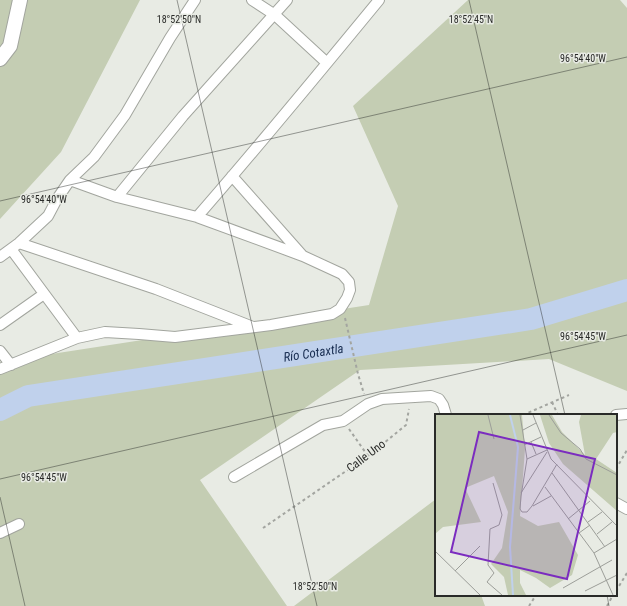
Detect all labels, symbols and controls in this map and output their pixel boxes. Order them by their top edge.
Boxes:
text: 18°52'50"N [157,14,201,25]
text: 18°52'45"N [449,14,493,25]
text: 96°54'40"W [560,53,606,64]
text: 96°54'40"W [21,194,67,205]
text: 96°54'45"W [560,331,606,342]
water label: Río Cotaxtla [282,340,344,364]
inset map [435,414,617,596]
street label: Calle Uno [344,437,388,475]
text: 96°54'45"W [21,472,67,483]
text: 18°52'50"N [293,581,337,592]

